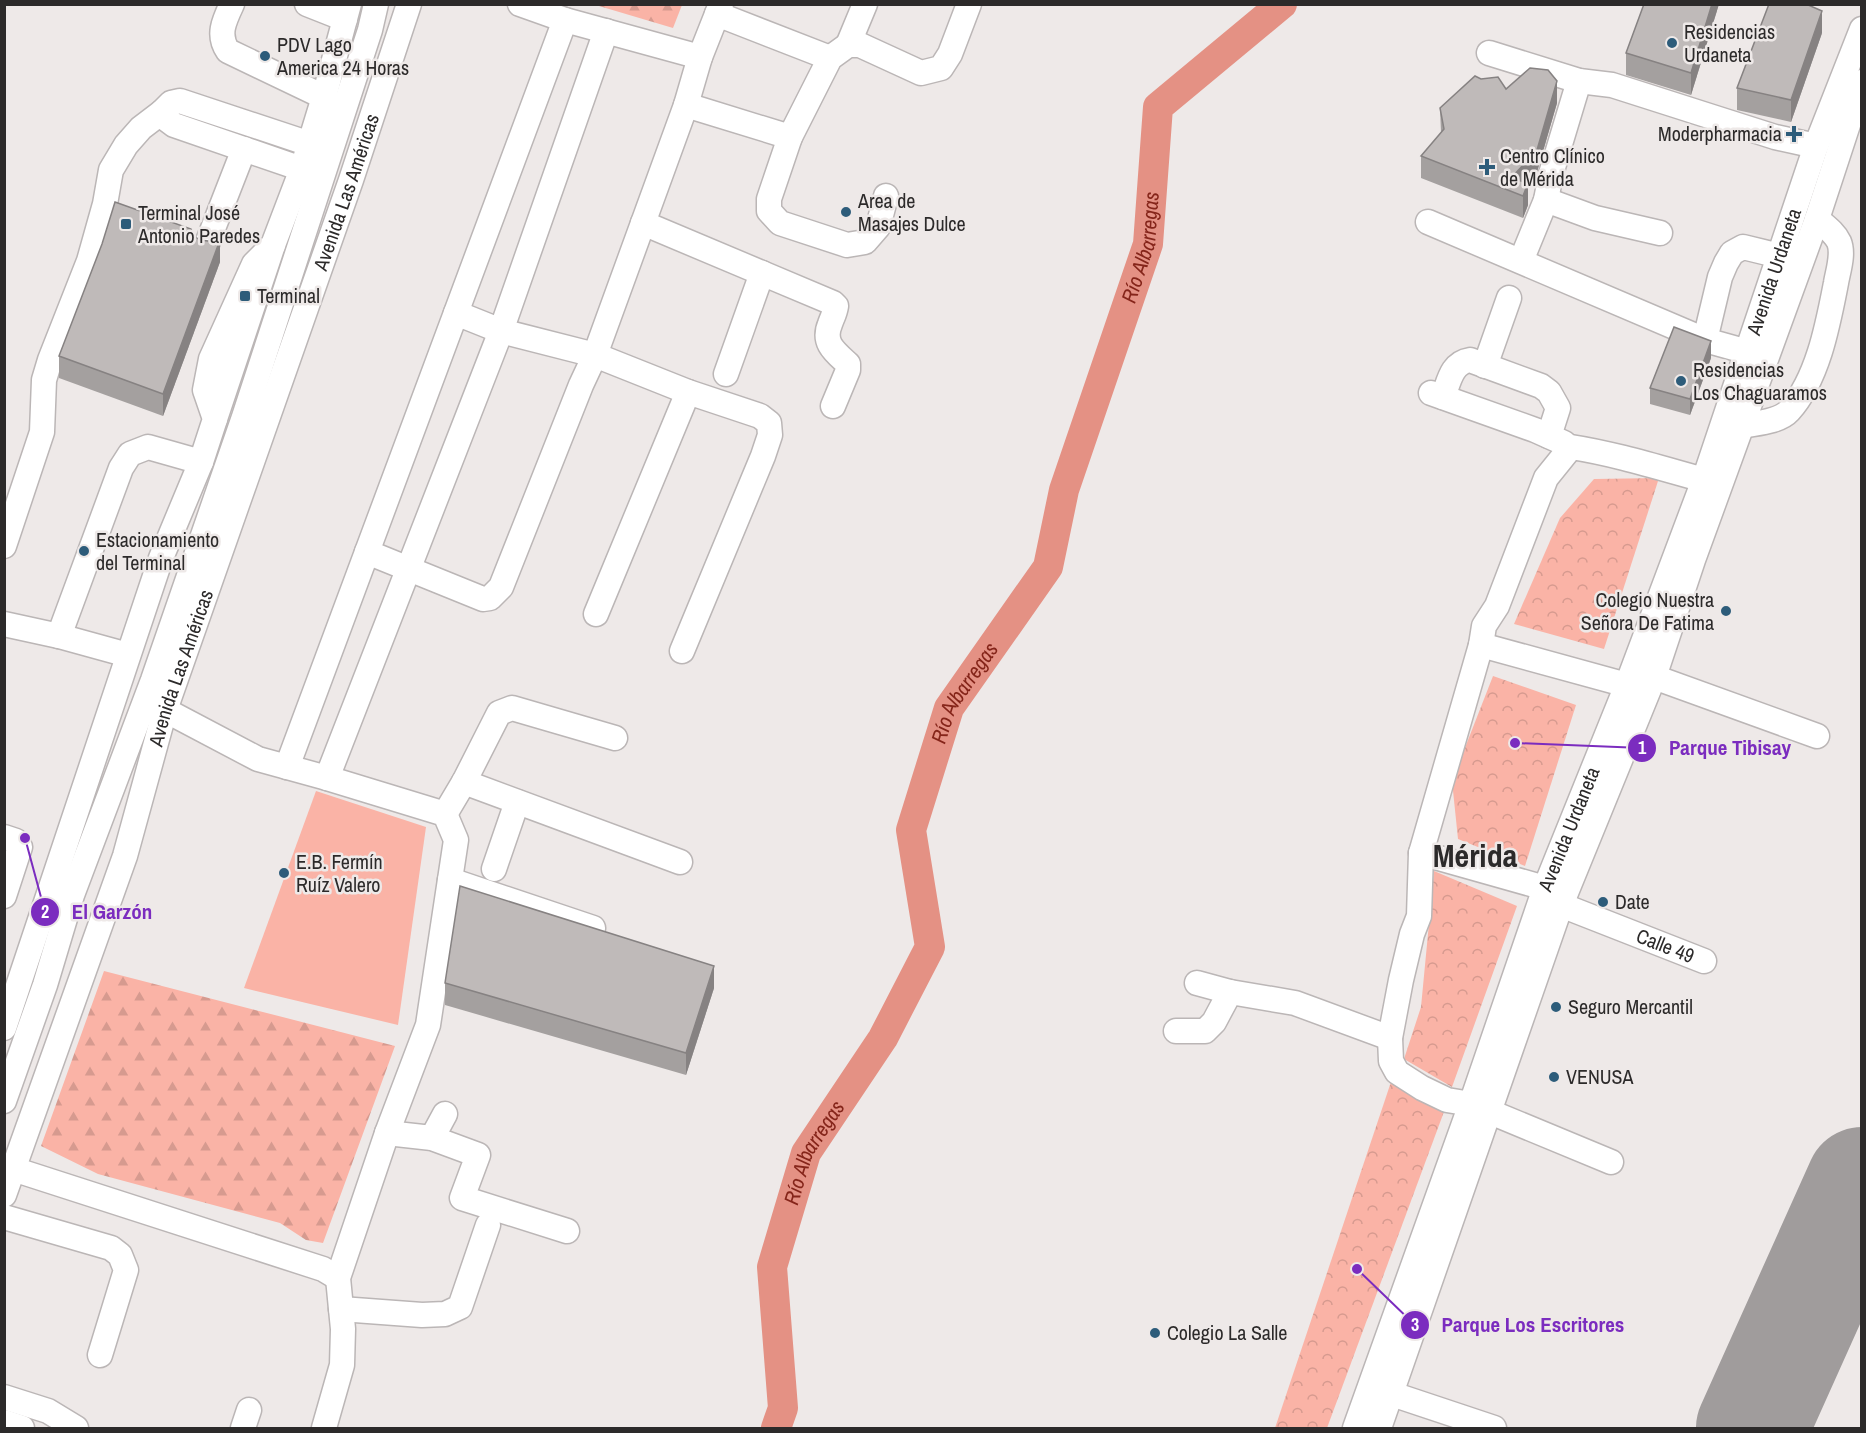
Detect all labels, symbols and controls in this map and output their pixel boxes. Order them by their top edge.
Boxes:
place label: Residencias Urdaneta [1684,18,1775,68]
place label: PDV Lago America 24 Horas [276,31,409,81]
marker: Residencias Urdaneta [1665,36,1679,50]
marker: PDV Lago America 24 Horas [258,49,272,63]
street label: Avenida Las Américas [306,110,385,275]
place label: Moderpharmacia [1658,120,1782,147]
marker: Moderpharmacia [1787,127,1801,141]
place label: Centro Clínico de Mérida [1500,142,1605,192]
marker: Centro Clínico de Mérida [1478,158,1496,176]
place label: Area de Masajes Dulce [857,187,966,237]
water label: Río Albarregas [1114,190,1166,307]
place label: Terminal José Antonio Paredes [137,199,260,249]
marker: Area de Masajes Dulce [839,205,853,219]
street label: Avenida Urdaneta [1739,205,1807,339]
marker: Terminal José Antonio Paredes [119,217,133,231]
place label: Terminal [257,282,320,309]
marker: Terminal [238,289,252,303]
place label: Residencias Los Chaguaramos [1693,356,1827,406]
marker: Residencias Los Chaguaramos [1674,374,1688,388]
place label: Estacionamiento del Terminal [96,526,219,576]
marker: Estacionamiento del Terminal [77,544,91,558]
street label: Avenida Las Américas [141,586,219,750]
place label: Colegio Nuestra Señora De Fatima [1581,586,1714,636]
marker: Colegio Nuestra Señora De Fatima [1719,604,1733,618]
water label: Río Albarregas [924,636,1005,747]
callout: Parque Tibisay [1627,729,1803,768]
text: Parque Tibisay [1669,733,1792,762]
text: 1 [1638,735,1647,760]
street label: Avenida Urdaneta [1531,763,1606,896]
district label: Mérida [1433,834,1518,877]
place label: E.B. Fermín Ruíz Valero [296,848,383,898]
marker: E.B. Fermín Ruíz Valero [277,866,291,880]
place label: Date [1615,888,1650,915]
callout: El Garzón [30,892,164,931]
marker: Date [1596,895,1610,909]
text: El Garzón [72,897,152,926]
text: 2 [41,899,49,924]
street label: Calle 49 [1633,922,1698,969]
place label: Seguro Mercantil [1568,993,1693,1020]
marker: Seguro Mercantil [1549,1000,1563,1014]
place label: VENUSA [1566,1063,1634,1090]
marker: VENUSA [1547,1070,1561,1084]
water label: Río Albarregas [776,1094,851,1208]
callout: Parque Los Escritores [1400,1305,1637,1344]
text: Parque Los Escritores [1442,1310,1624,1339]
text: 3 [1411,1312,1419,1337]
place label: Colegio La Salle [1167,1319,1287,1346]
marker: Colegio La Salle [1148,1326,1162,1340]

